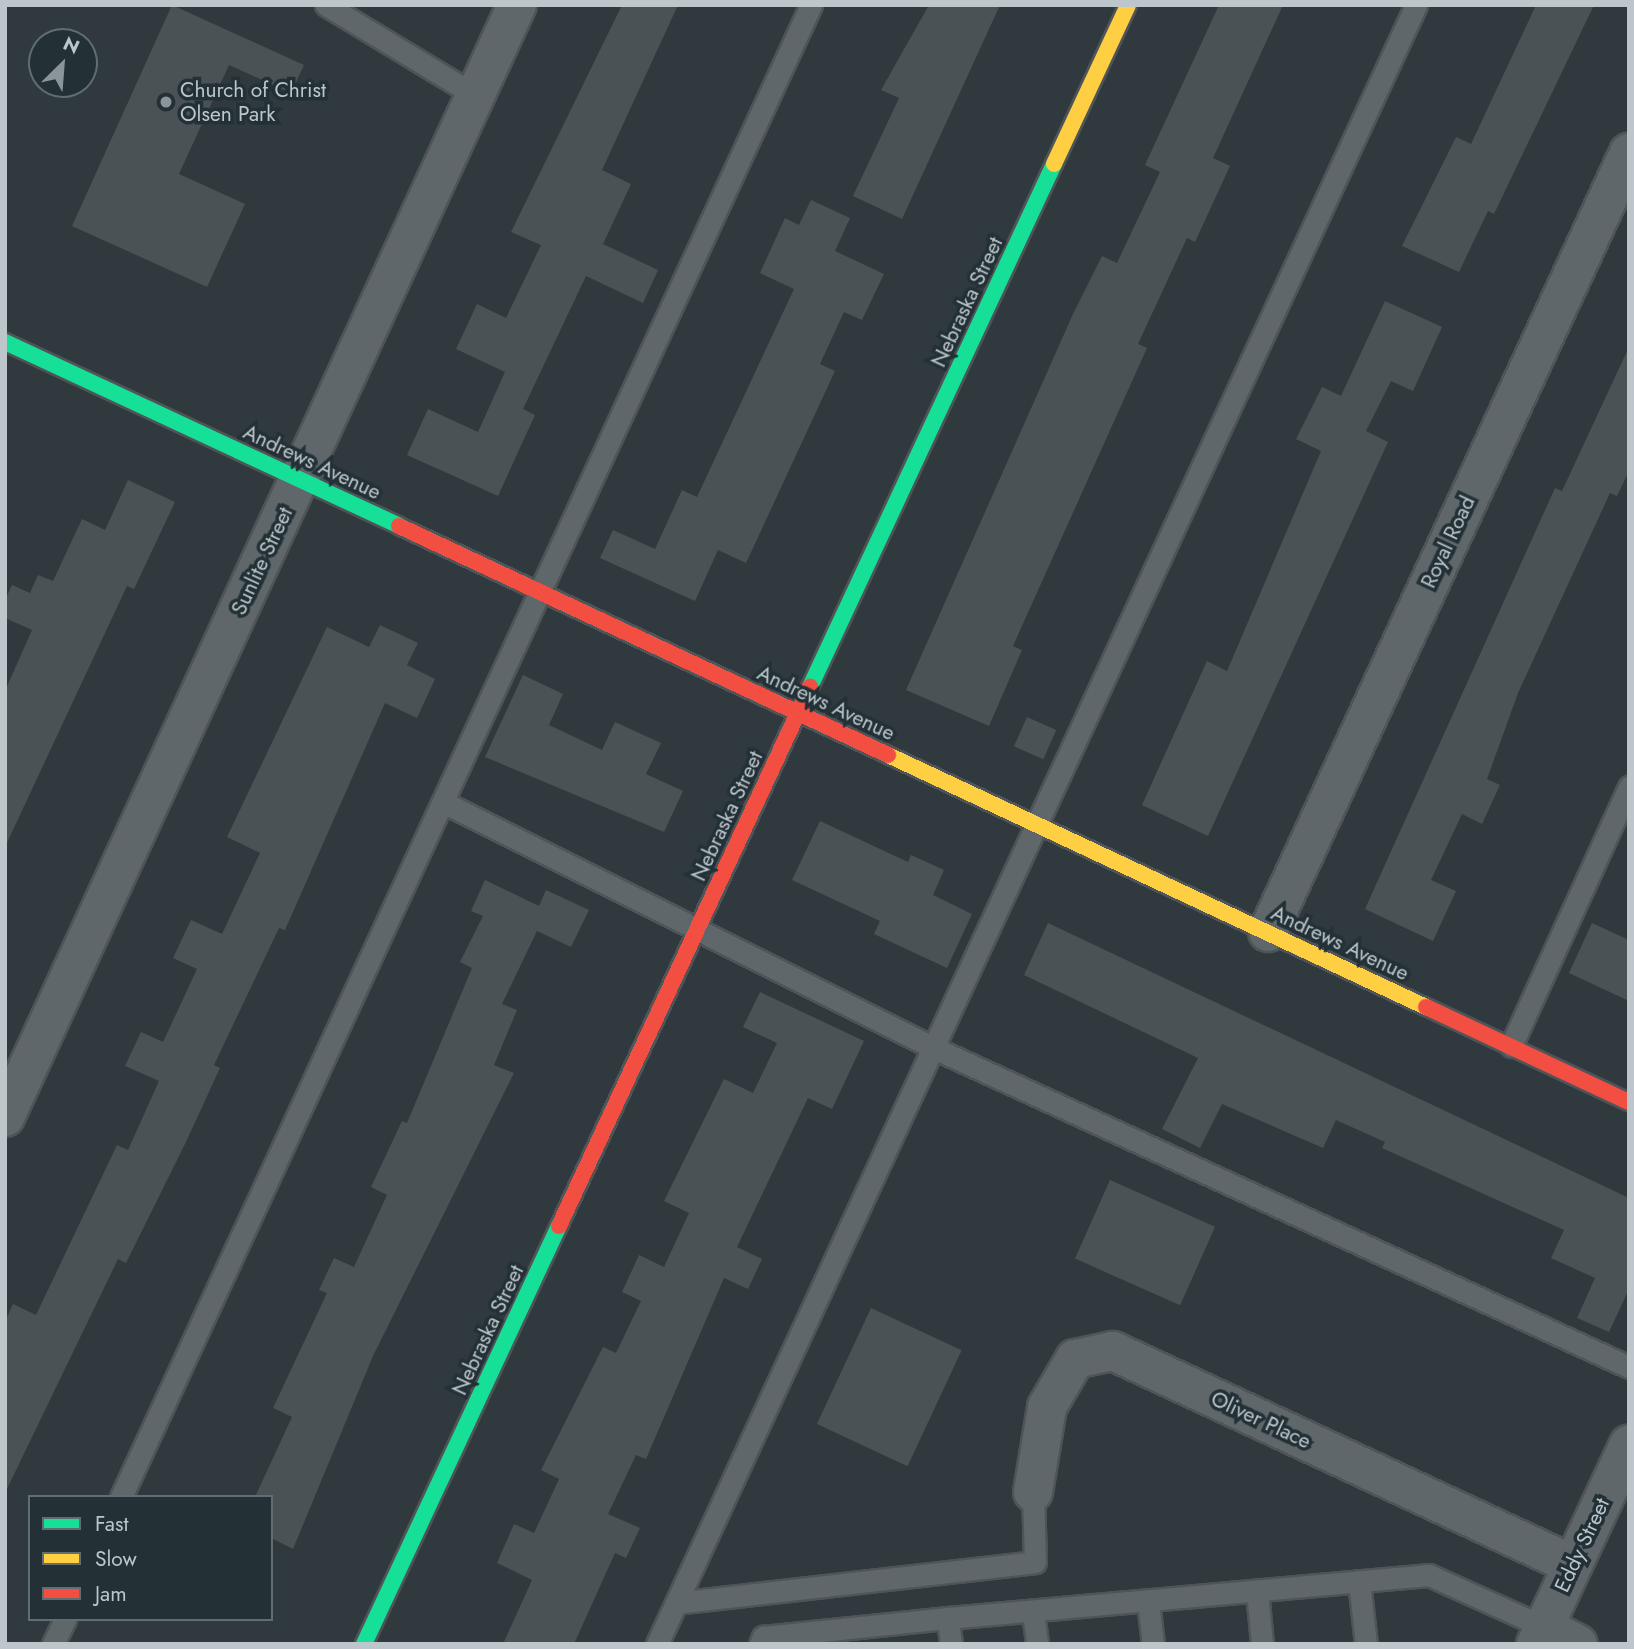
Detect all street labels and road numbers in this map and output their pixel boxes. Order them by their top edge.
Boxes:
street label: Nebraska Street [926,233,1008,371]
street label: Andrews Avenue [239,419,385,505]
street label: Royal Road [1416,492,1480,592]
street label: Sunlite Street [226,503,298,619]
street label: Andrews Avenue [753,660,899,746]
street label: Nebraska Street [686,747,768,885]
street label: Andrews Avenue [1267,900,1413,986]
street label: Nebraska Street [447,1261,529,1399]
street label: Oliver Place [1207,1386,1315,1454]
street label: Eddy Street [1549,1494,1615,1596]

